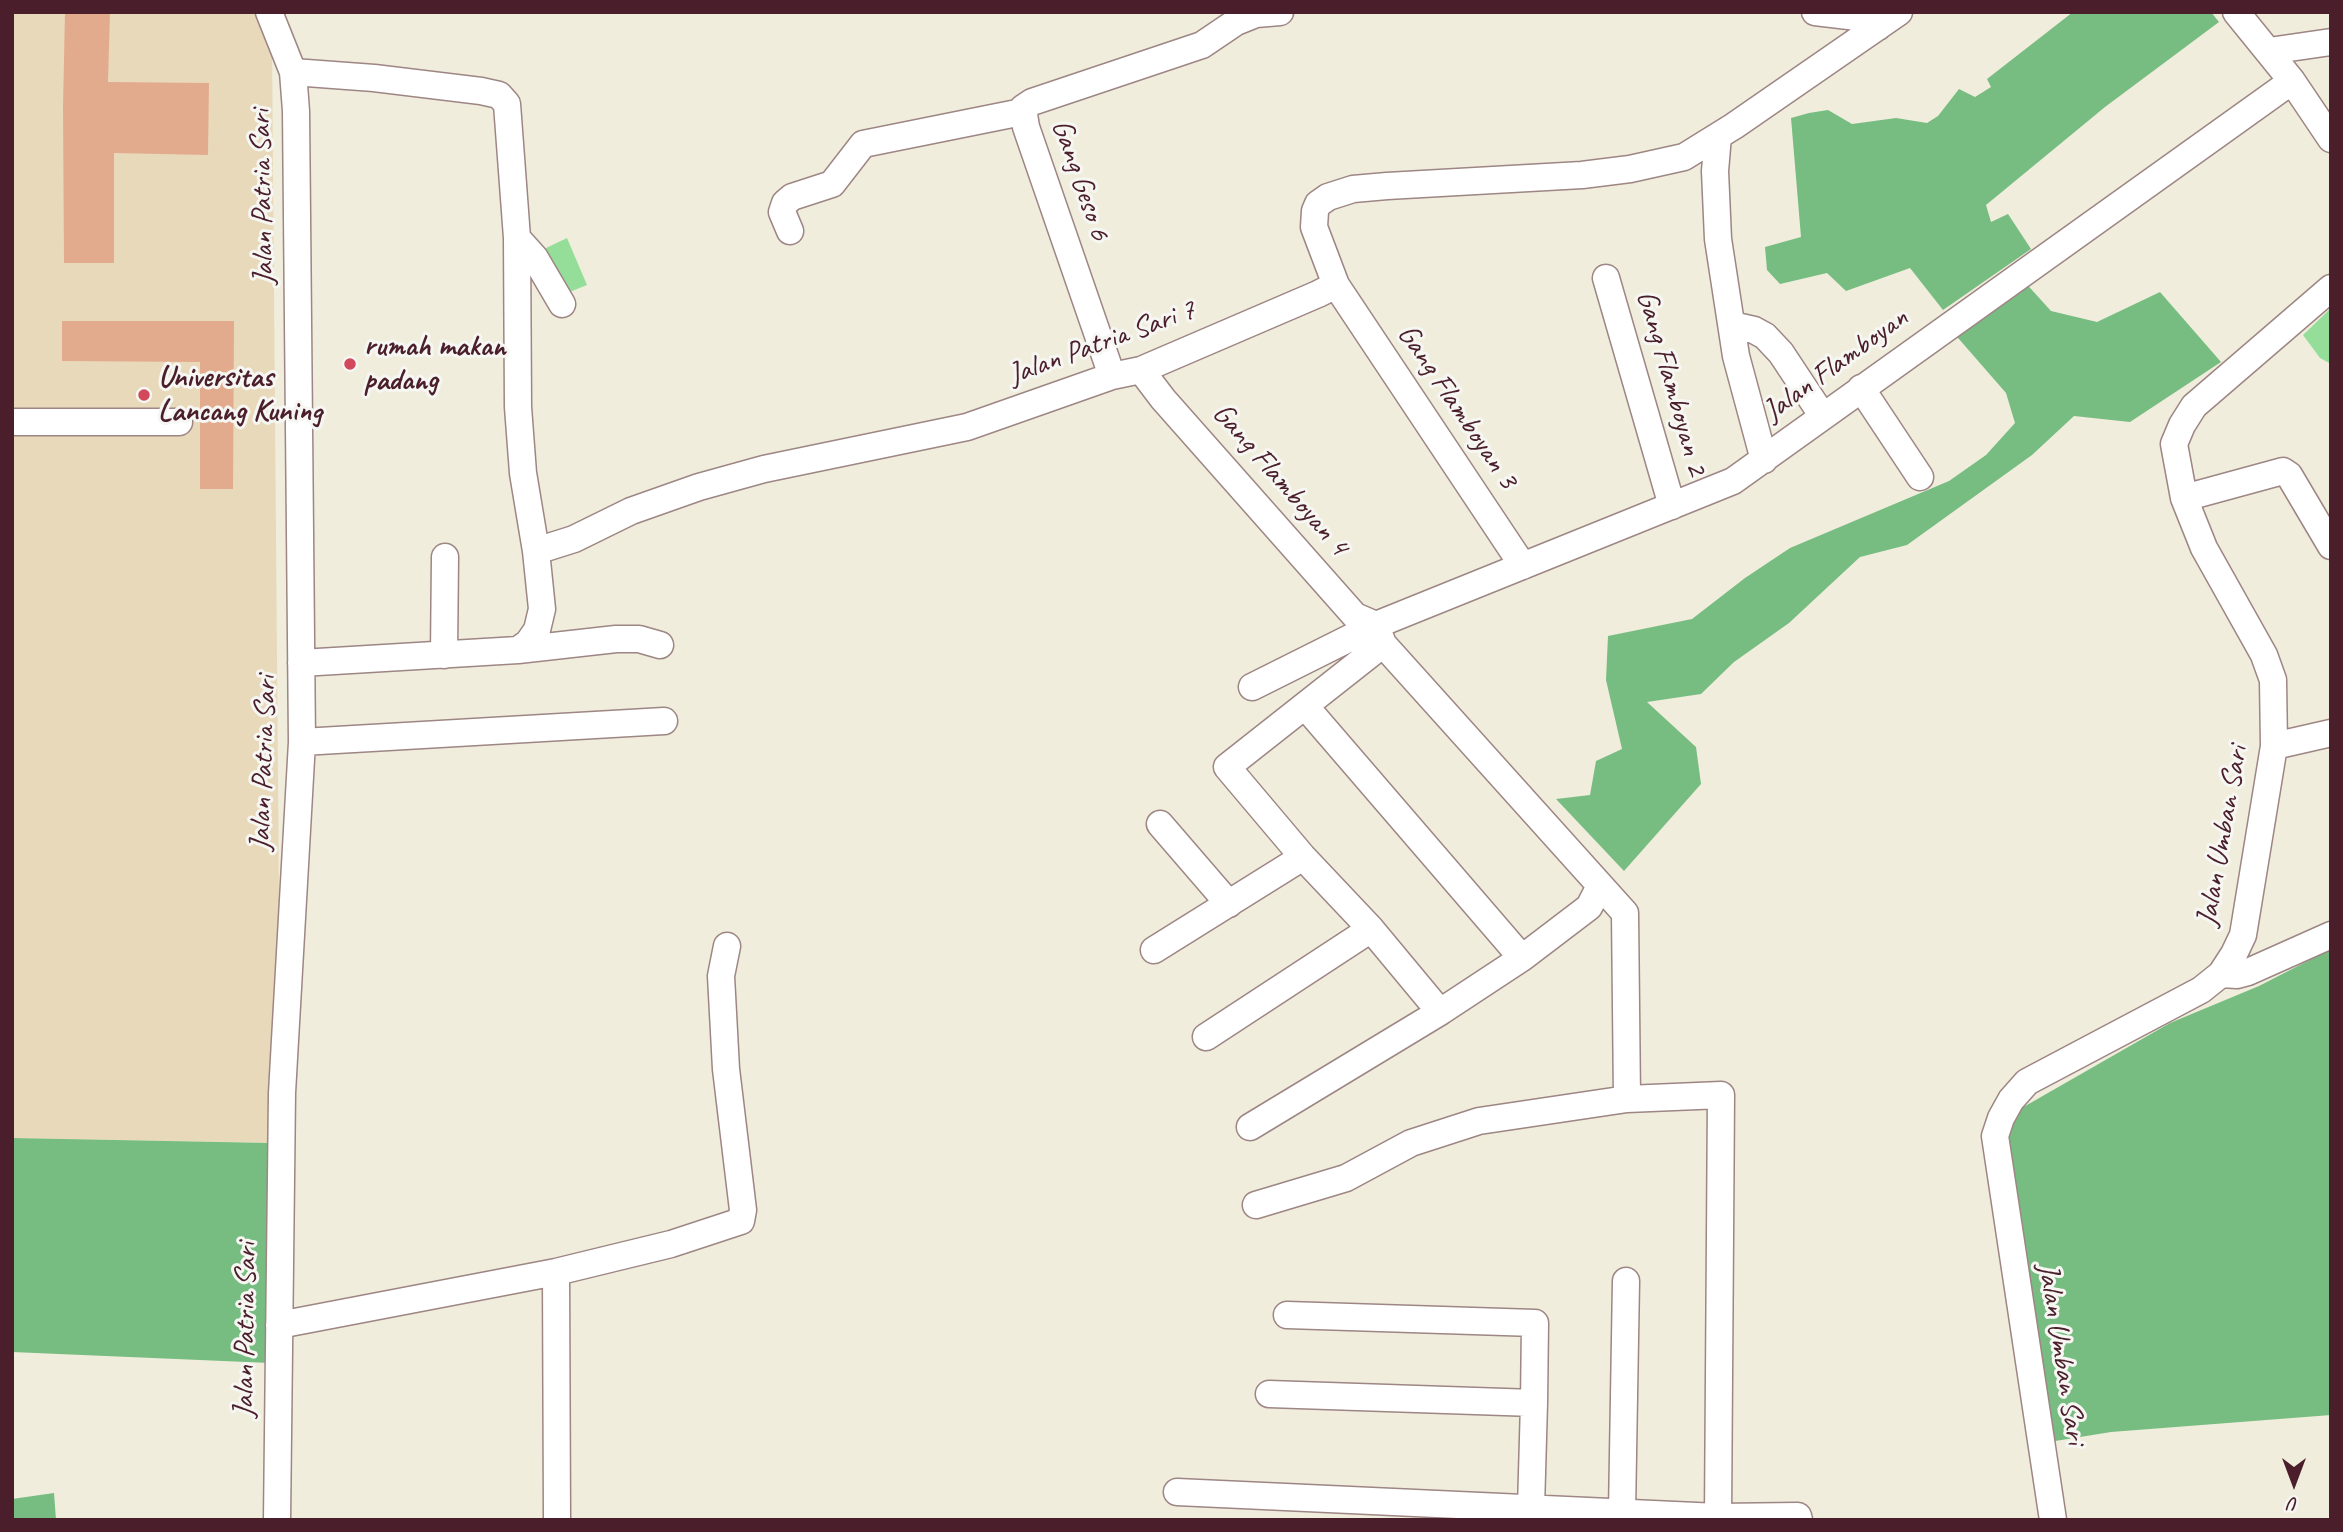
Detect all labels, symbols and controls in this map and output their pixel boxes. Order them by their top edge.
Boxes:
street label: Jalan Patria Sari [243,109,283,285]
street label: Gang Geso 6 [1043,115,1117,245]
street label: Gang Flamboyan 2 [1627,287,1715,479]
street label: Jalan Patria Sari 7 [1004,293,1200,393]
street label: Jalan Flamboyan [1757,300,1915,430]
street label: Gang Flamboyan 3 [1389,318,1525,496]
place label: rumah makan padang [364,329,505,400]
marker: rumah makan padang [342,356,358,372]
place label: Universitas Lancang Kuning [158,360,322,430]
marker: Universitas Lancang Kuning [136,387,152,403]
street label: Gang Flamboyan 4 [1204,396,1356,564]
street label: Jalan Patria Sari [243,675,285,851]
street label: Jalan Umban Sari [2189,743,2257,929]
street label: Jalan Patria Sari [226,1242,266,1418]
street label: Jalan Umban Sari [2029,1261,2093,1447]
north arrow [2259,1448,2329,1518]
text: U [2289,1492,2299,1516]

